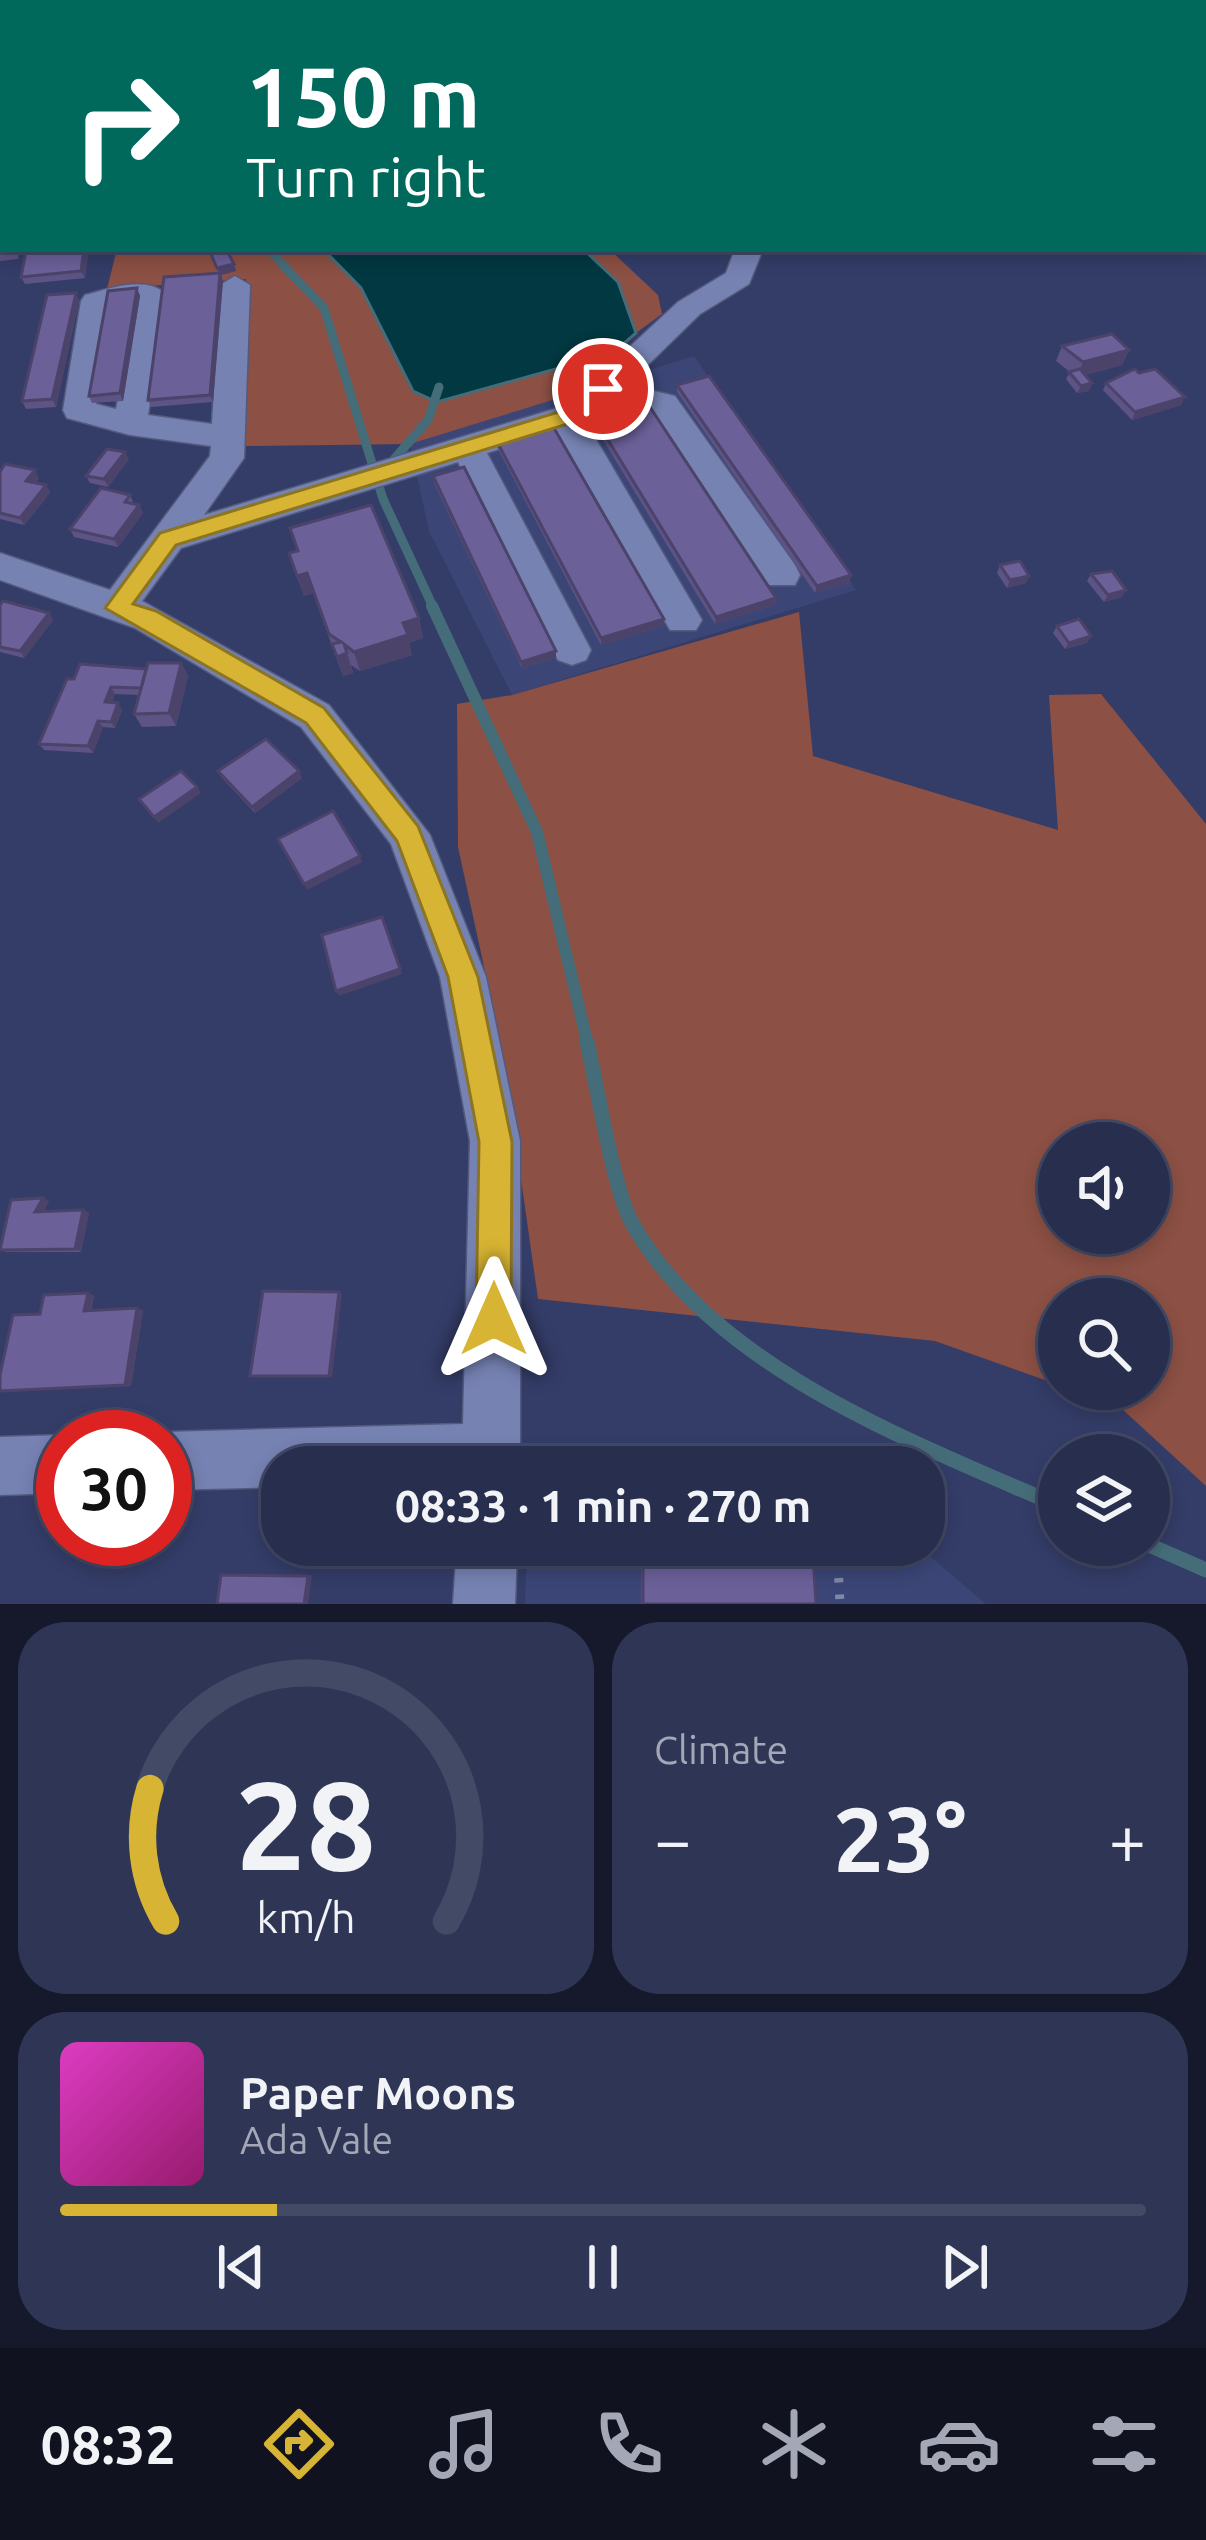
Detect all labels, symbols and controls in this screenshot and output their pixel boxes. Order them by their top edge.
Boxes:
icon: right [48,48,204,204]
text: 150 m [246,49,480,143]
text: Turn right [246,147,486,207]
pin [552,338,654,440]
icon: arrive [570,356,636,422]
map controls [1038,1122,1170,1566]
button: sound [1038,1122,1170,1254]
position arrow [431,1256,557,1382]
button: search [1038,1278,1170,1410]
speed limit sign: 30 [36,1410,192,1566]
button: layers [1038,1434,1170,1566]
text: 08:33 · 1 min · 270 m [395,1480,811,1531]
text: Climate [654,1728,788,1771]
text: 28 [236,1754,376,1894]
text: 23° [833,1788,967,1889]
text: − [654,1802,691,1876]
text: + [1109,1802,1146,1876]
text: km/h [256,1893,356,1941]
text: Paper Moons [240,2067,516,2118]
text: Ada Vale [240,2118,393,2161]
icon: previous [208,2234,274,2300]
icon: pause [570,2234,636,2300]
icon: next [932,2234,998,2300]
icon: directions [257,2402,341,2486]
icon: music [422,2402,506,2486]
icon: phone [587,2402,671,2486]
icon: climate [752,2402,836,2486]
icon: car [917,2402,1001,2486]
icon: filters [1082,2402,1166,2486]
text: 08:32 [40,2414,176,2474]

